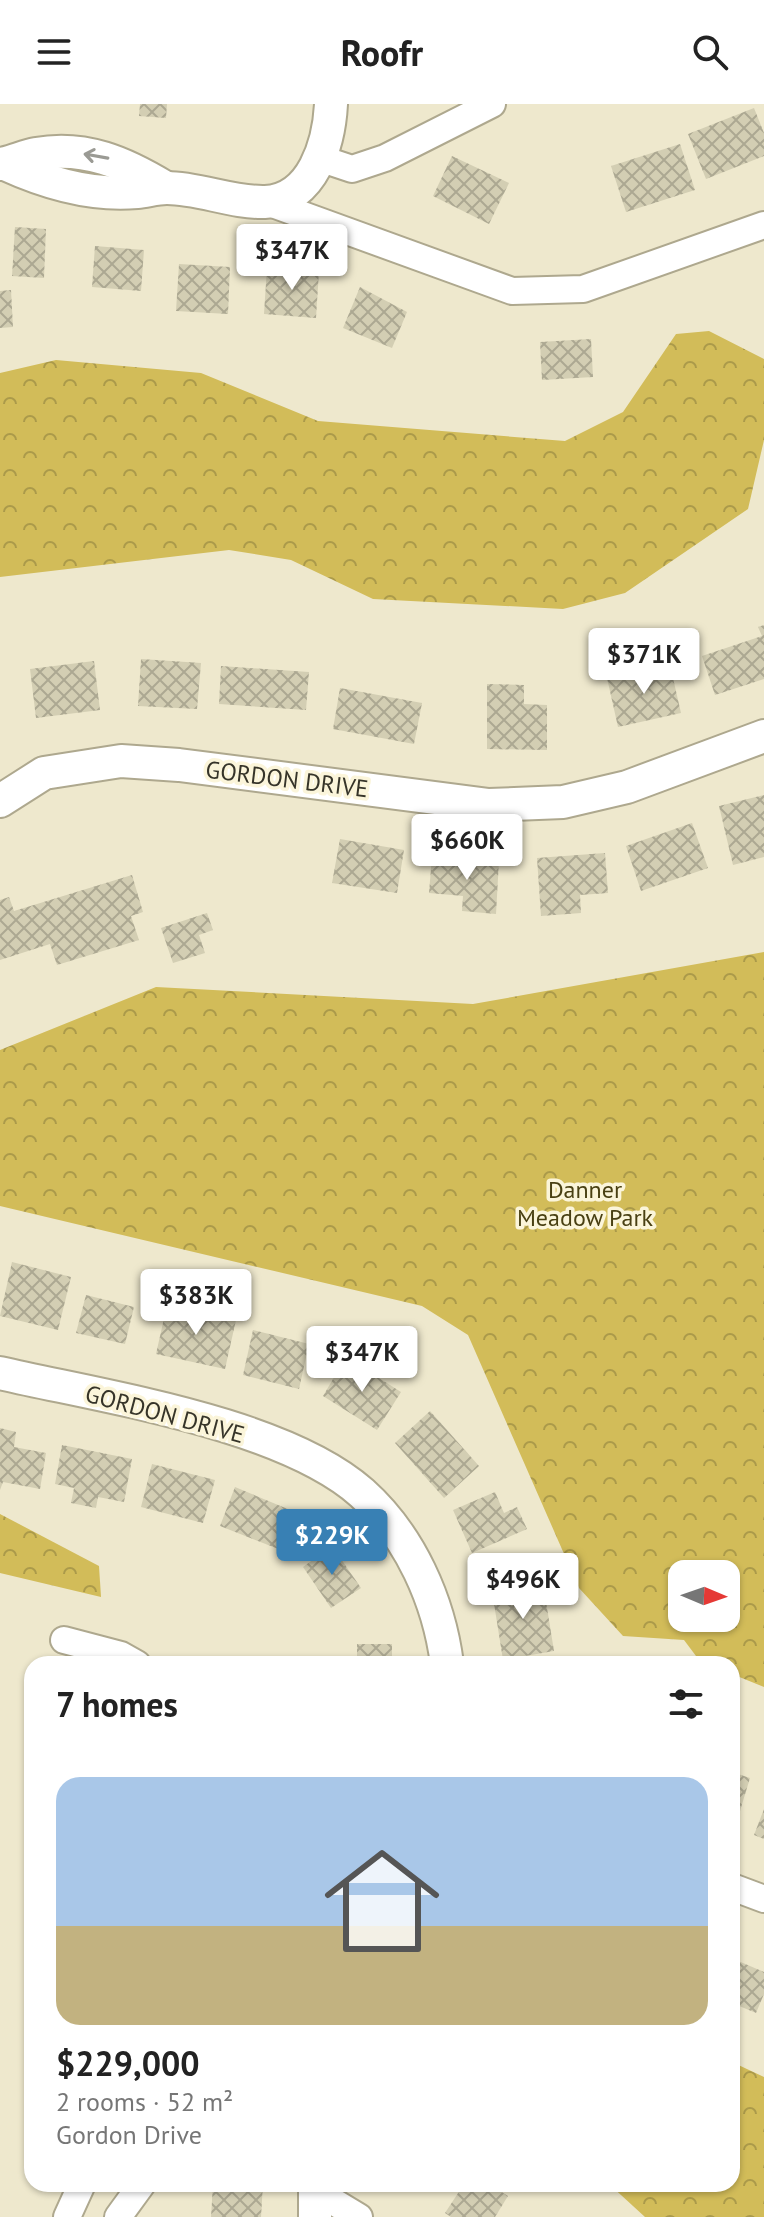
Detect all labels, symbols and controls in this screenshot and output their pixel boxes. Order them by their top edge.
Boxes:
text: Roofr [341,29,423,76]
icon: menu [32,30,76,74]
icon: search [688,30,732,74]
one-way arrow [84,148,109,163]
pin: $347K [236,224,348,292]
text: $347K [254,233,330,266]
pin: $371K [588,628,700,696]
text: $371K [606,637,682,670]
street label: GORDON DRIVE [204,754,370,804]
pin: $660K [411,814,523,882]
text: $660K [429,823,505,856]
park label: Danner Meadow Park [517,1174,654,1233]
pin: $383K [140,1269,252,1337]
text: $383K [158,1278,234,1311]
pin: $347K [306,1326,418,1394]
text: $347K [324,1335,400,1368]
street label: GORDON DRIVE [82,1378,248,1450]
pin: $229K [276,1509,388,1577]
text: $229K [294,1518,370,1551]
pin: $496K [467,1553,579,1621]
north arrow [668,1560,740,1632]
map controls [668,1560,740,1632]
text: $496K [485,1562,561,1595]
text: 7 homes [56,1682,178,1726]
icon: filters [664,1682,708,1726]
icon: home [310,1829,454,1973]
text: $229,000 [56,2041,200,2085]
text: 2 rooms · 52 m² [56,2085,233,2118]
text: Gordon Drive [56,2118,202,2151]

